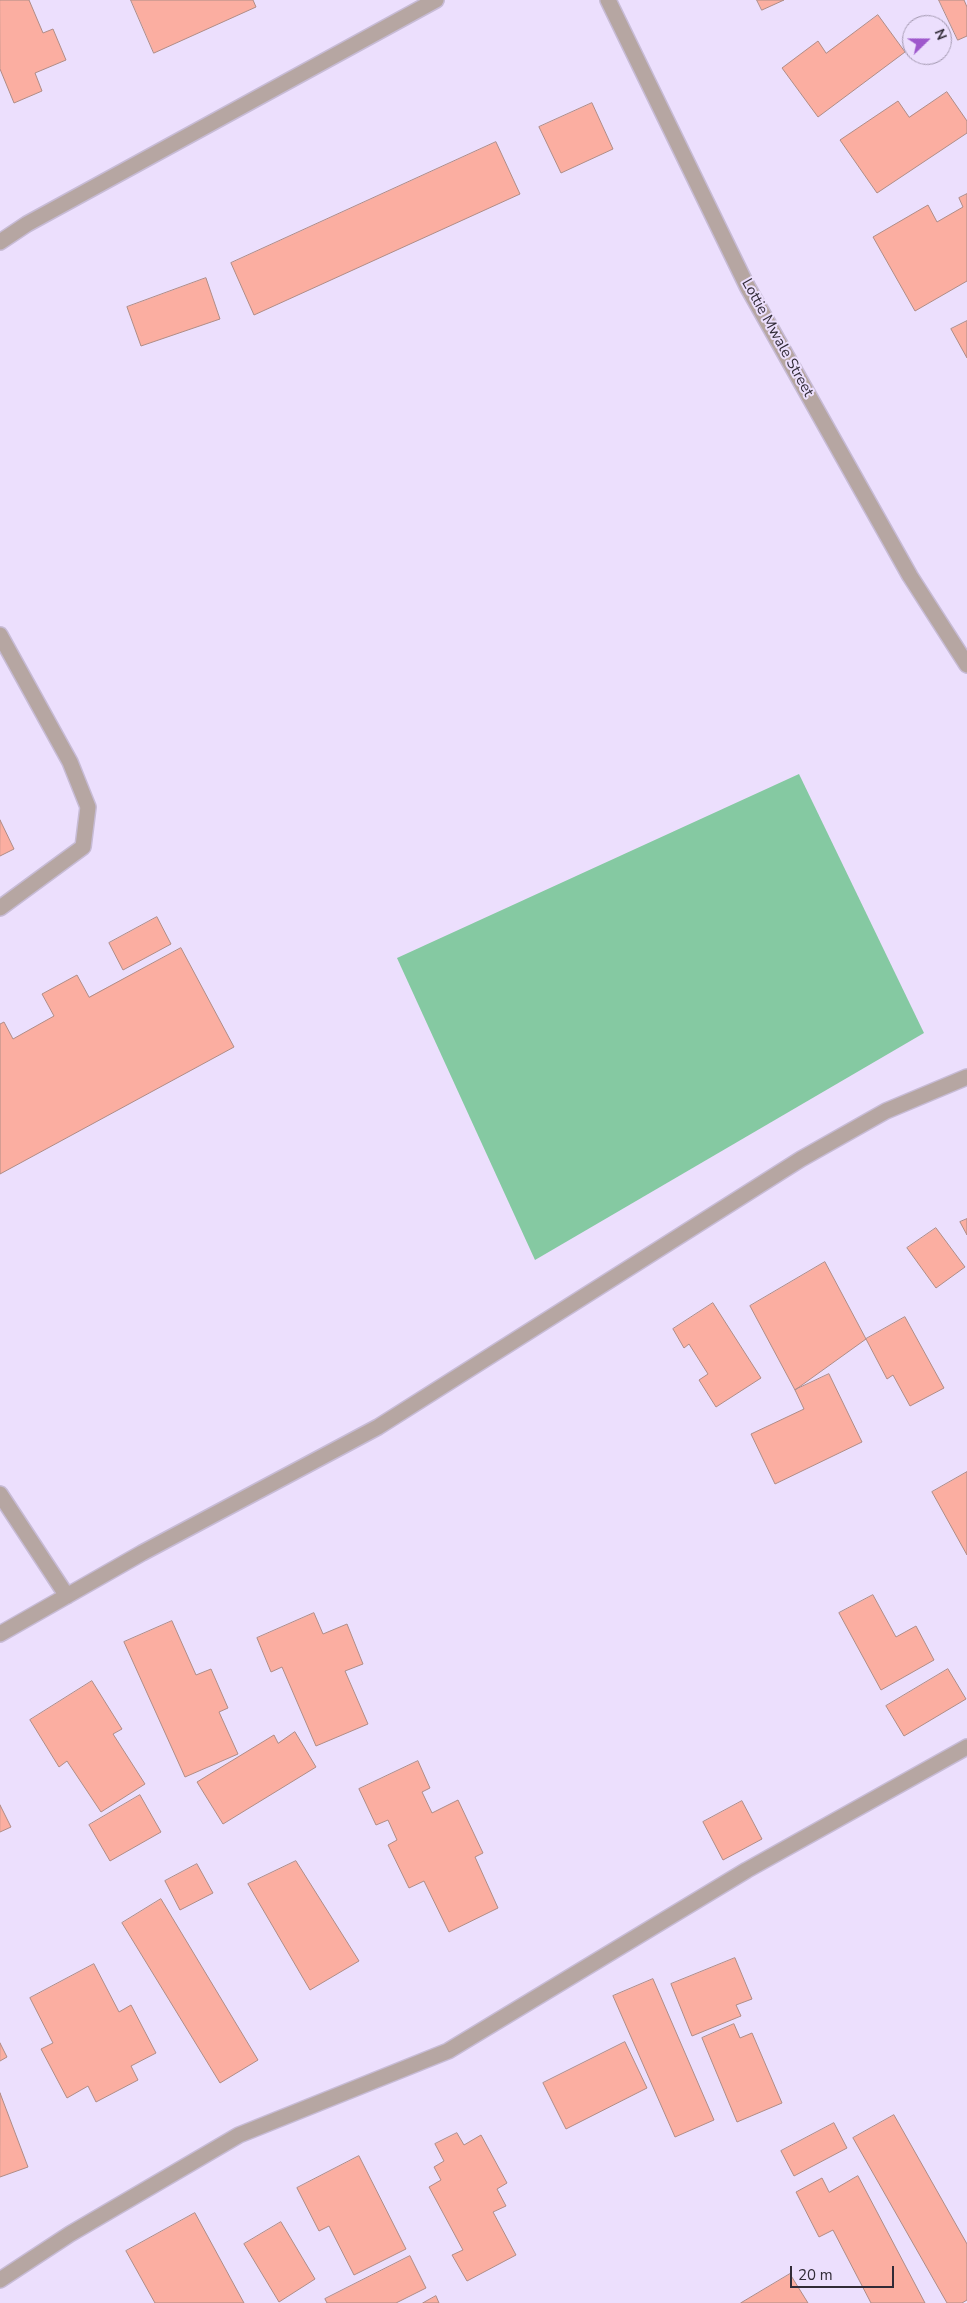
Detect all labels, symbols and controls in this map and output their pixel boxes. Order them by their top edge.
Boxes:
north arrow [902,15,952,65]
text: N [930,26,951,43]
street label: Lottie Mwale Street [737,276,817,400]
scale bar [792,2256,896,2288]
text: 20 m [798,2265,833,2285]

